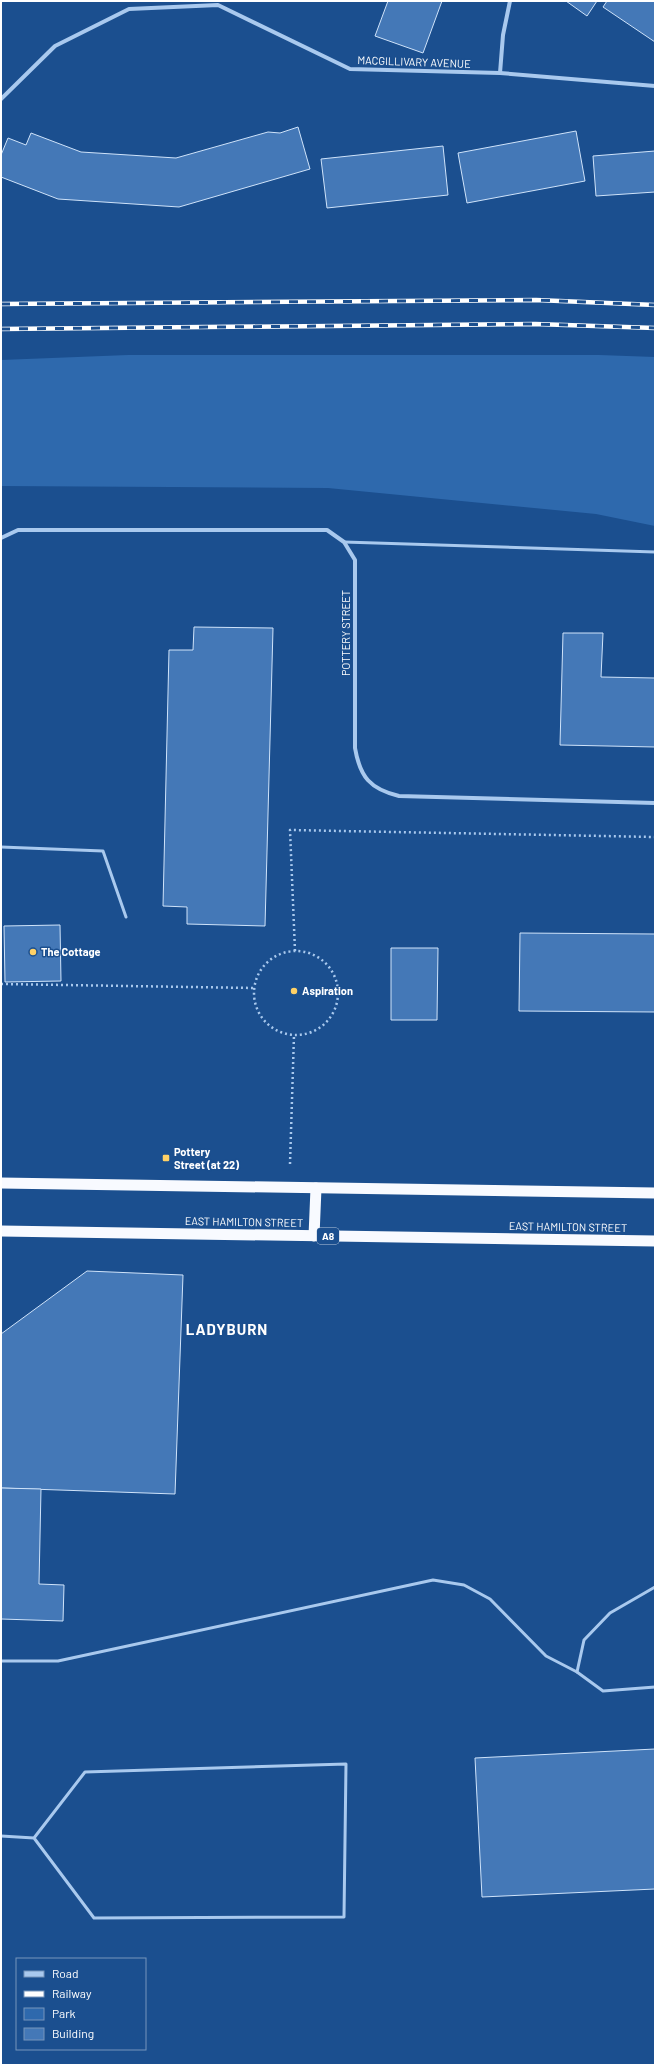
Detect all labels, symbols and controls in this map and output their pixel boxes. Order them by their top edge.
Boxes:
street label: MACGILLIVARY AVENUE [357,53,471,70]
street label: POTTERY STREET [339,590,352,676]
place label: The Cottage [41,945,101,958]
marker: The Cottage [28,947,38,957]
place label: Aspiration [302,984,353,997]
marker: Aspiration [289,986,299,996]
place label: Pottery Street (at 22) [174,1145,239,1171]
marker: Pottery Street (at 22) [161,1153,171,1163]
street label: EAST HAMILTON STREET [185,1214,303,1229]
street label: EAST HAMILTON STREET [509,1219,627,1234]
road number: A8 [317,1228,339,1244]
district label: LADYBURN [186,1320,268,1338]
legend [16,1958,146,2050]
text: Road [52,1966,79,1980]
text: Railway [52,1986,92,2000]
text: Park [52,2006,76,2020]
text: Building [52,2026,94,2040]

